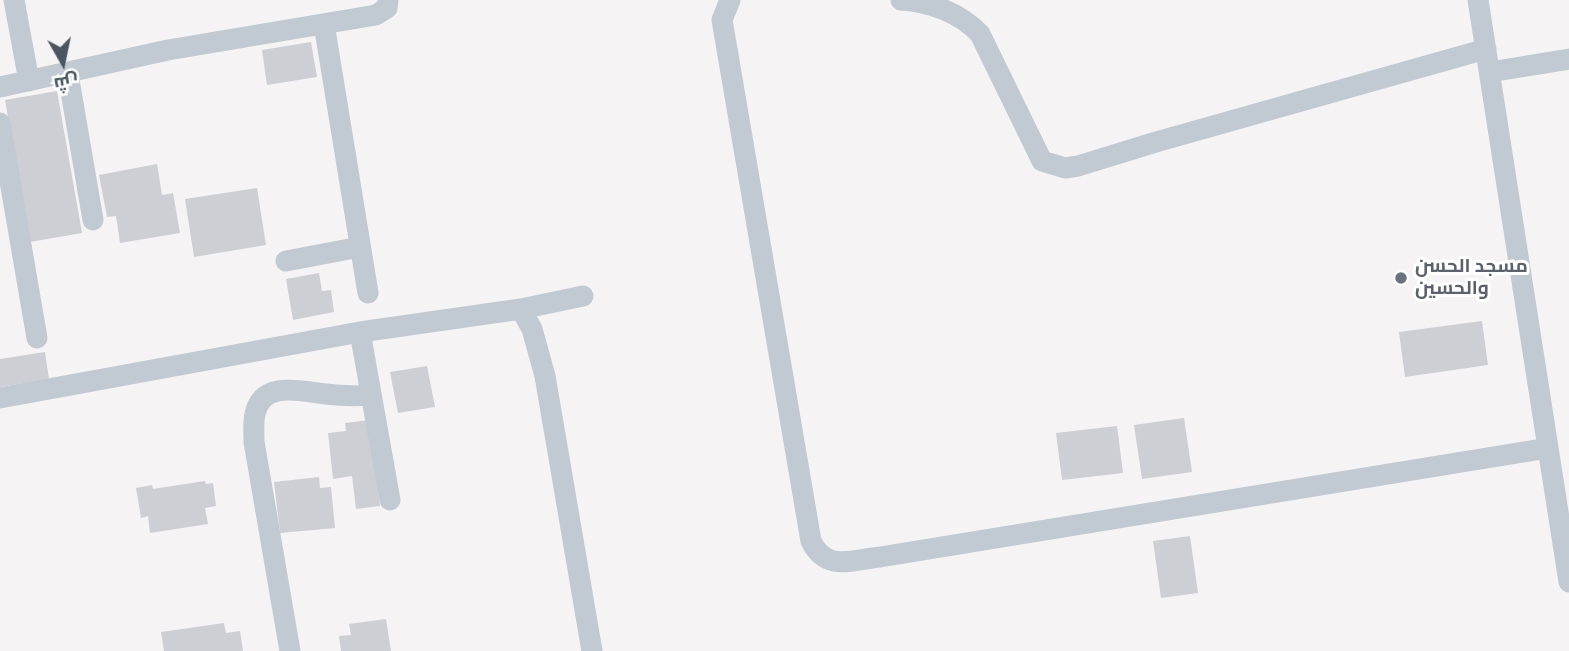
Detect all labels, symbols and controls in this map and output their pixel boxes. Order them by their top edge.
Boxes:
north arrow [28,28,98,98]
text: ش [52,69,80,98]
place label: مسجد الحسن والحسين [1415,256,1528,300]
marker: مسجد الحسن والحسين [1393,270,1409,286]

